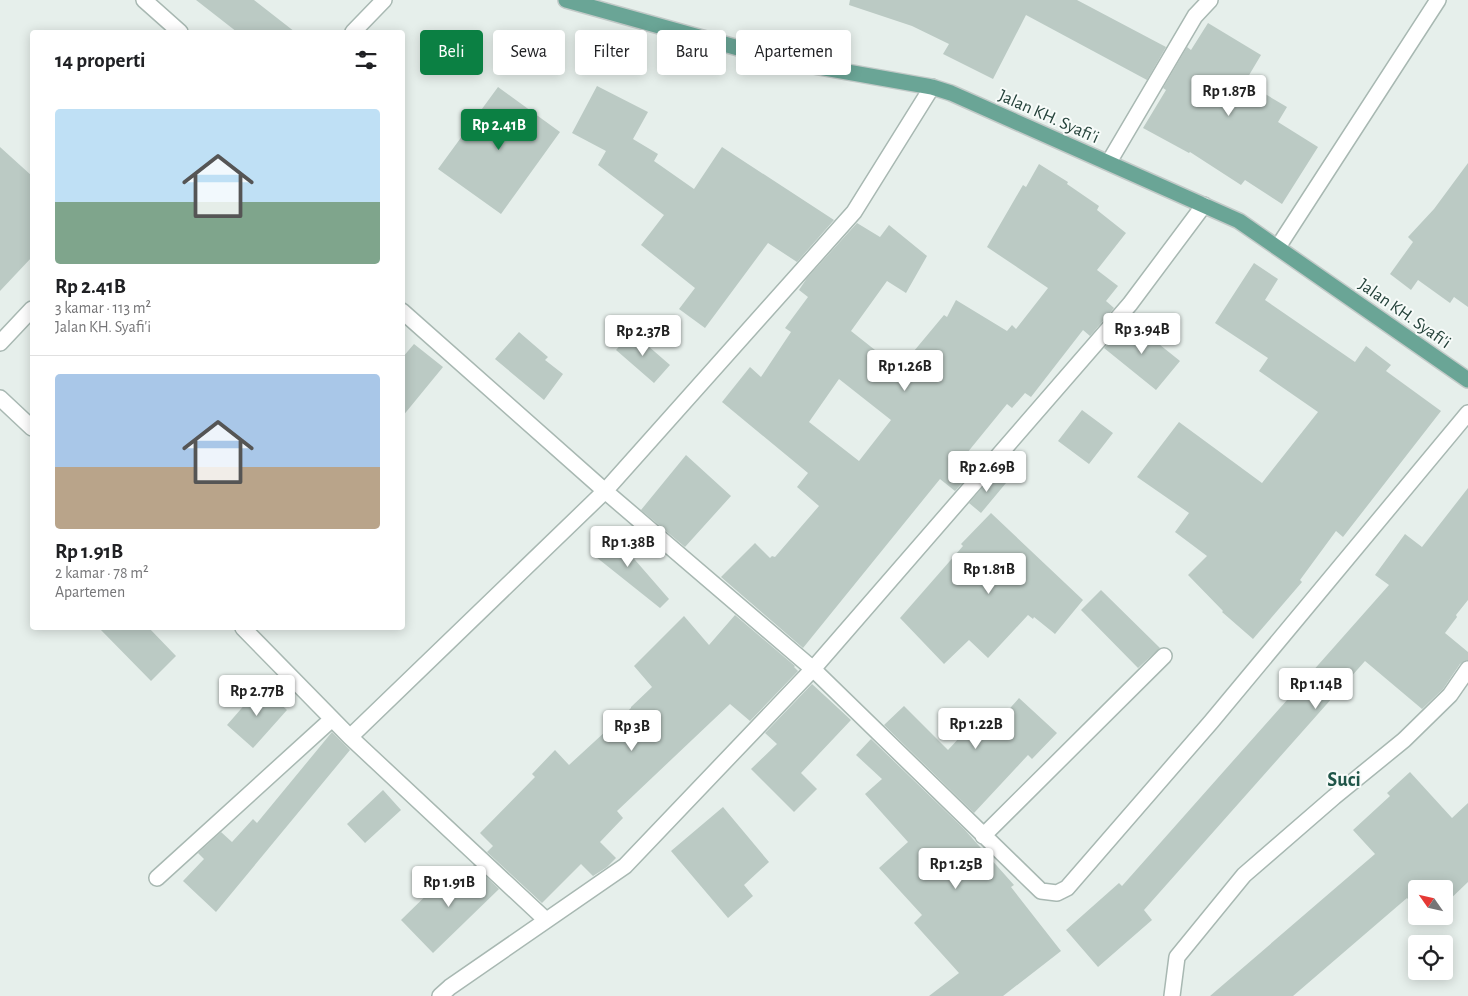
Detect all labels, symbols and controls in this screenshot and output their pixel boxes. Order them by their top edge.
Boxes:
chip: Beli [420,30,483,75]
chip: Sewa [493,30,565,75]
chip: Filter [575,30,647,75]
chip: Baru [657,30,726,75]
chip: Apartemen [736,30,851,75]
icon: filters [352,46,380,74]
text: 14 properti [55,50,146,71]
pin: Rp 1.87B [1177,74,1281,117]
text: Rp 1.87B [1202,83,1256,99]
street label: Jalan KH. Syafi'i [996,87,1102,147]
pin: Rp 2.41B [447,108,551,151]
text: Rp 2.41B [472,117,526,133]
icon: home [173,141,263,231]
street label: Jalan KH. Syafi'i [1355,275,1454,352]
text: Rp 2.41B [55,276,126,297]
text: 3 kamar · 113 m² [55,300,151,316]
pin: Rp 3.94B [1090,312,1194,355]
pin: Rp 2.37B [591,314,695,357]
text: Jalan KH. Syafi'i [55,319,151,335]
text: Rp 3.94B [1114,321,1170,337]
text: Rp 2.37B [616,323,670,339]
pin: Rp 1.26B [853,350,957,392]
text: Rp 1.26B [878,358,932,374]
icon: home [173,407,263,497]
pin: Rp 2.69B [935,450,1039,493]
text: Rp 2.69B [959,459,1015,475]
pin: Rp 1.38B [576,526,680,568]
text: Rp 1.38B [601,534,655,550]
text: Rp 1.91B [55,541,123,562]
pin: Rp 1.81B [937,552,1041,595]
text: Rp 1.81B [963,561,1015,577]
text: 2 kamar · 78 m² [55,565,149,581]
text: Apartemen [55,584,125,600]
pin: Rp 1.14B [1264,668,1368,710]
pin: Rp 2.77B [205,674,309,717]
text: Rp 1.14B [1290,676,1342,692]
text: Rp 2.77B [230,683,284,699]
pin: Rp 1.22B [924,708,1028,750]
pin: Rp 3B [597,710,667,752]
text: Rp 1.22B [949,716,1003,732]
text: Rp 3B [614,718,650,734]
district label: Suci [1327,770,1361,790]
pin: Rp 1.25B [904,848,1008,890]
text: Rp 1.25B [930,856,982,872]
pin: Rp 1.91B [397,866,501,908]
text: Rp 1.91B [423,874,475,890]
north arrow [1408,880,1452,925]
map controls [1408,880,1453,980]
button: locate [1408,935,1453,980]

